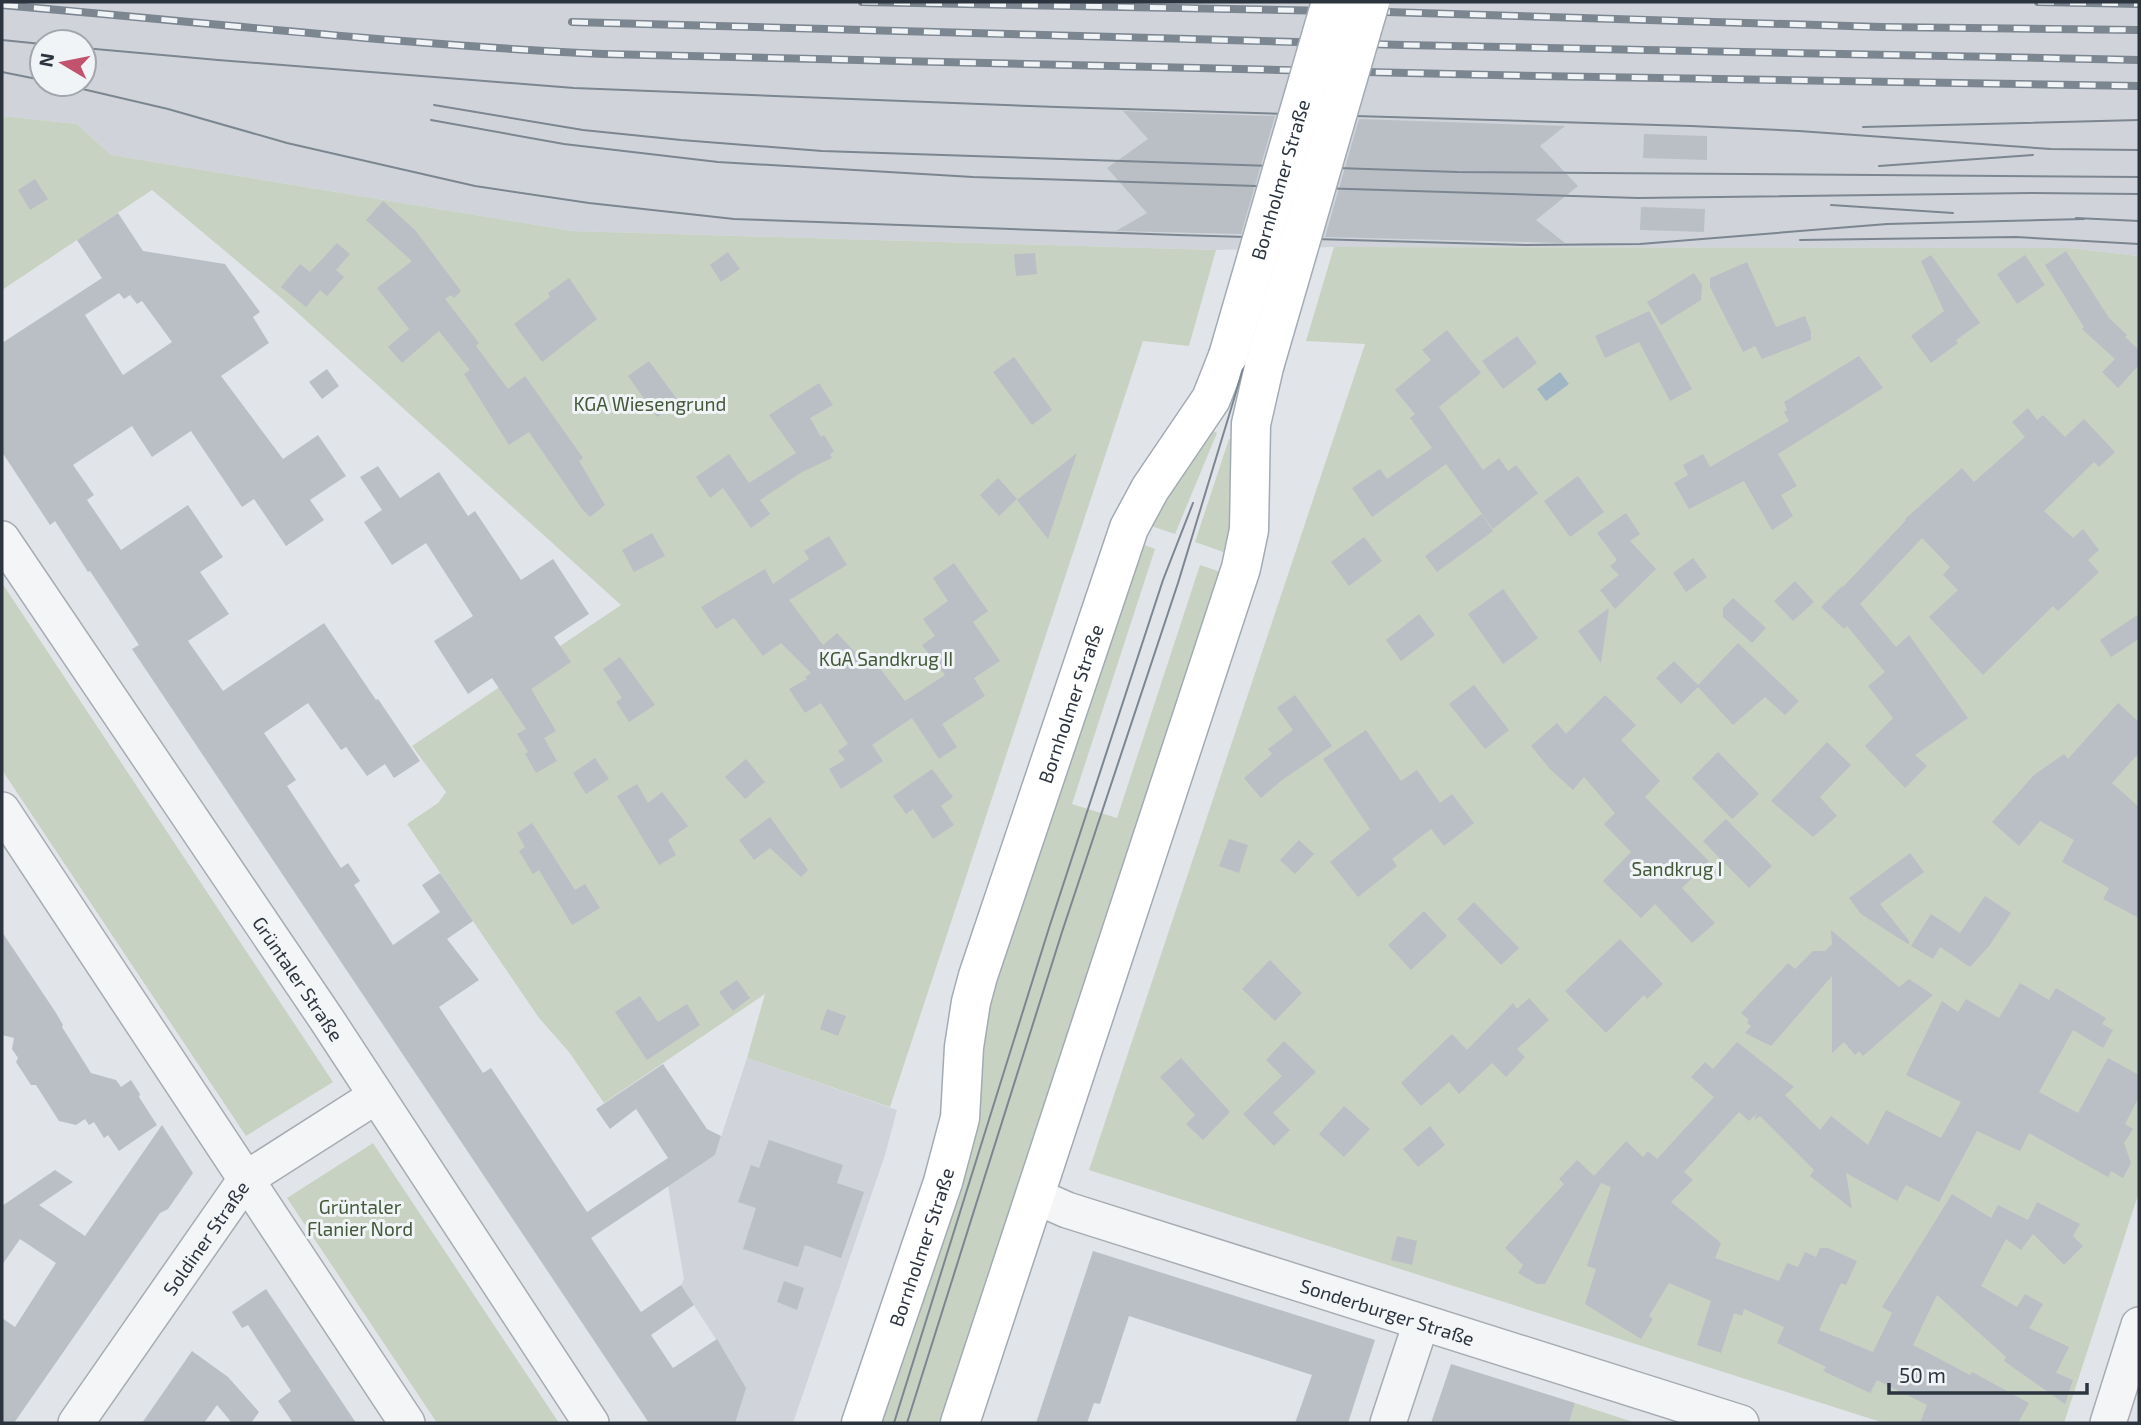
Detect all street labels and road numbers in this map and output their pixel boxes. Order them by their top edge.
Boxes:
street label: Bornholmer Straße [1245,96,1314,262]
street label: Bornholmer Straße [1032,621,1107,786]
street label: Grüntaler Straße [249,911,349,1045]
street label: Bornholmer Straße [883,1165,958,1329]
street label: Soldiner Straße [157,1176,253,1299]
street label: Sonderburger Straße [1297,1273,1477,1350]

